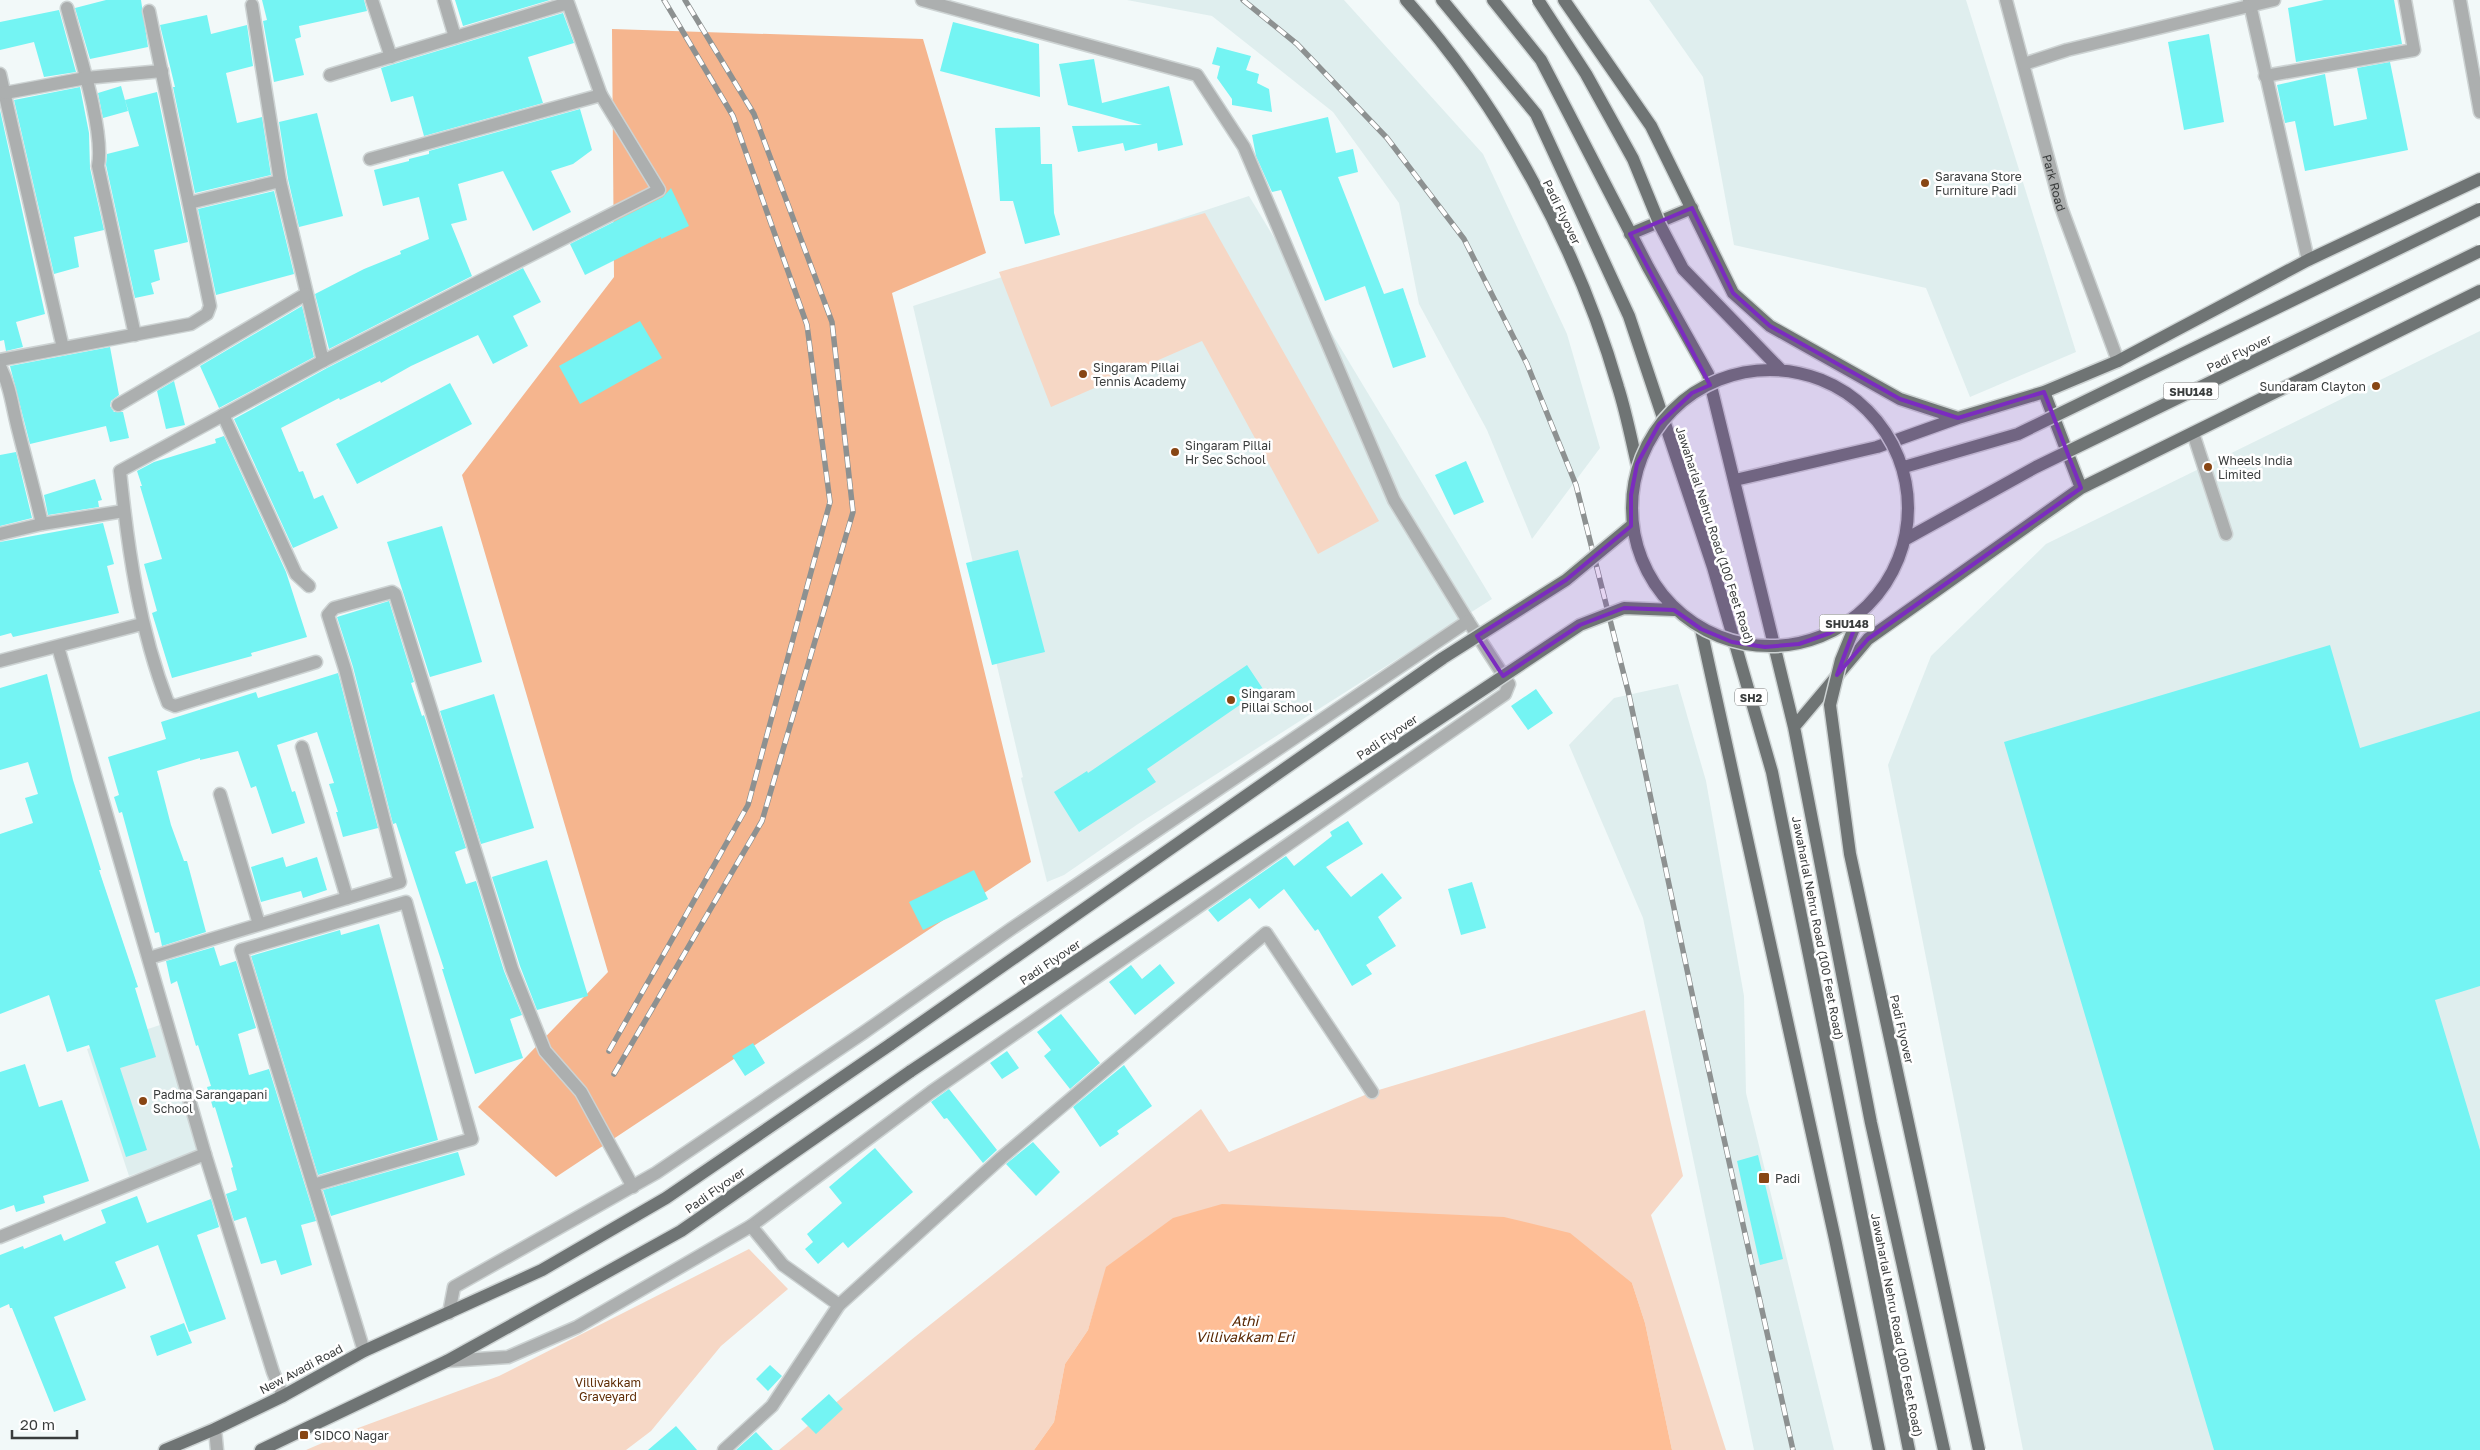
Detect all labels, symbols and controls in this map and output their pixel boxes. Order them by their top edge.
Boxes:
street label: Park Road [2040,152,2069,213]
place label: Saravana Store Furniture Padi [1935,169,2022,198]
street label: Padi Flyover [1540,177,1584,247]
marker: Saravana Store Furniture Padi [1919,177,1931,189]
street label: Padi Flyover [2204,331,2274,375]
place label: Singaram Pillai Tennis Academy [1093,360,1187,389]
marker: Singaram Pillai Tennis Academy [1077,368,1089,380]
place label: Sundaram Clayton [2260,379,2366,394]
marker: Sundaram Clayton [2370,380,2382,392]
road number: SHU148 [2164,382,2218,400]
street label: Jawaharlal Nehru Road (100 Feet Road) [1673,424,1757,646]
place label: Singaram Pillai Hr Sec School [1185,438,1271,467]
marker: Singaram Pillai Hr Sec School [1169,446,1181,458]
place label: Wheels India Limited [2218,453,2293,482]
marker: Wheels India Limited [2202,461,2214,473]
road number: SHU148 [1820,614,1874,632]
place label: Singaram Pillai School [1241,686,1313,715]
road number: SH2 [1735,689,1767,706]
marker: Singaram Pillai School [1225,694,1237,706]
street label: Padi Flyover [1354,711,1421,763]
street label: Jawaharlal Nehru Road (100 Feet Road) [1789,815,1847,1041]
street label: Padi Flyover [1017,936,1084,988]
street label: Padi Flyover [1887,993,1917,1065]
place label: Padma Sarangapani School [153,1087,267,1116]
marker: Padma Sarangapani School [137,1095,149,1107]
street label: Padi Flyover [682,1163,748,1216]
marker: Padi [1757,1171,1771,1185]
place label: Padi [1775,1171,1800,1186]
street label: Jawaharlal Nehru Road (100 Feet Road) [1868,1212,1926,1438]
water label: Athi Villivakkam Eri [1196,1312,1296,1345]
street label: New Avadi Road [257,1341,345,1397]
park label: Villivakkam Graveyard [575,1375,641,1404]
scale bar [12,1408,78,1440]
text: 20 m [20,1415,55,1433]
place label: SIDCO Nagar [314,1428,389,1443]
marker: SIDCO Nagar [298,1429,310,1441]

